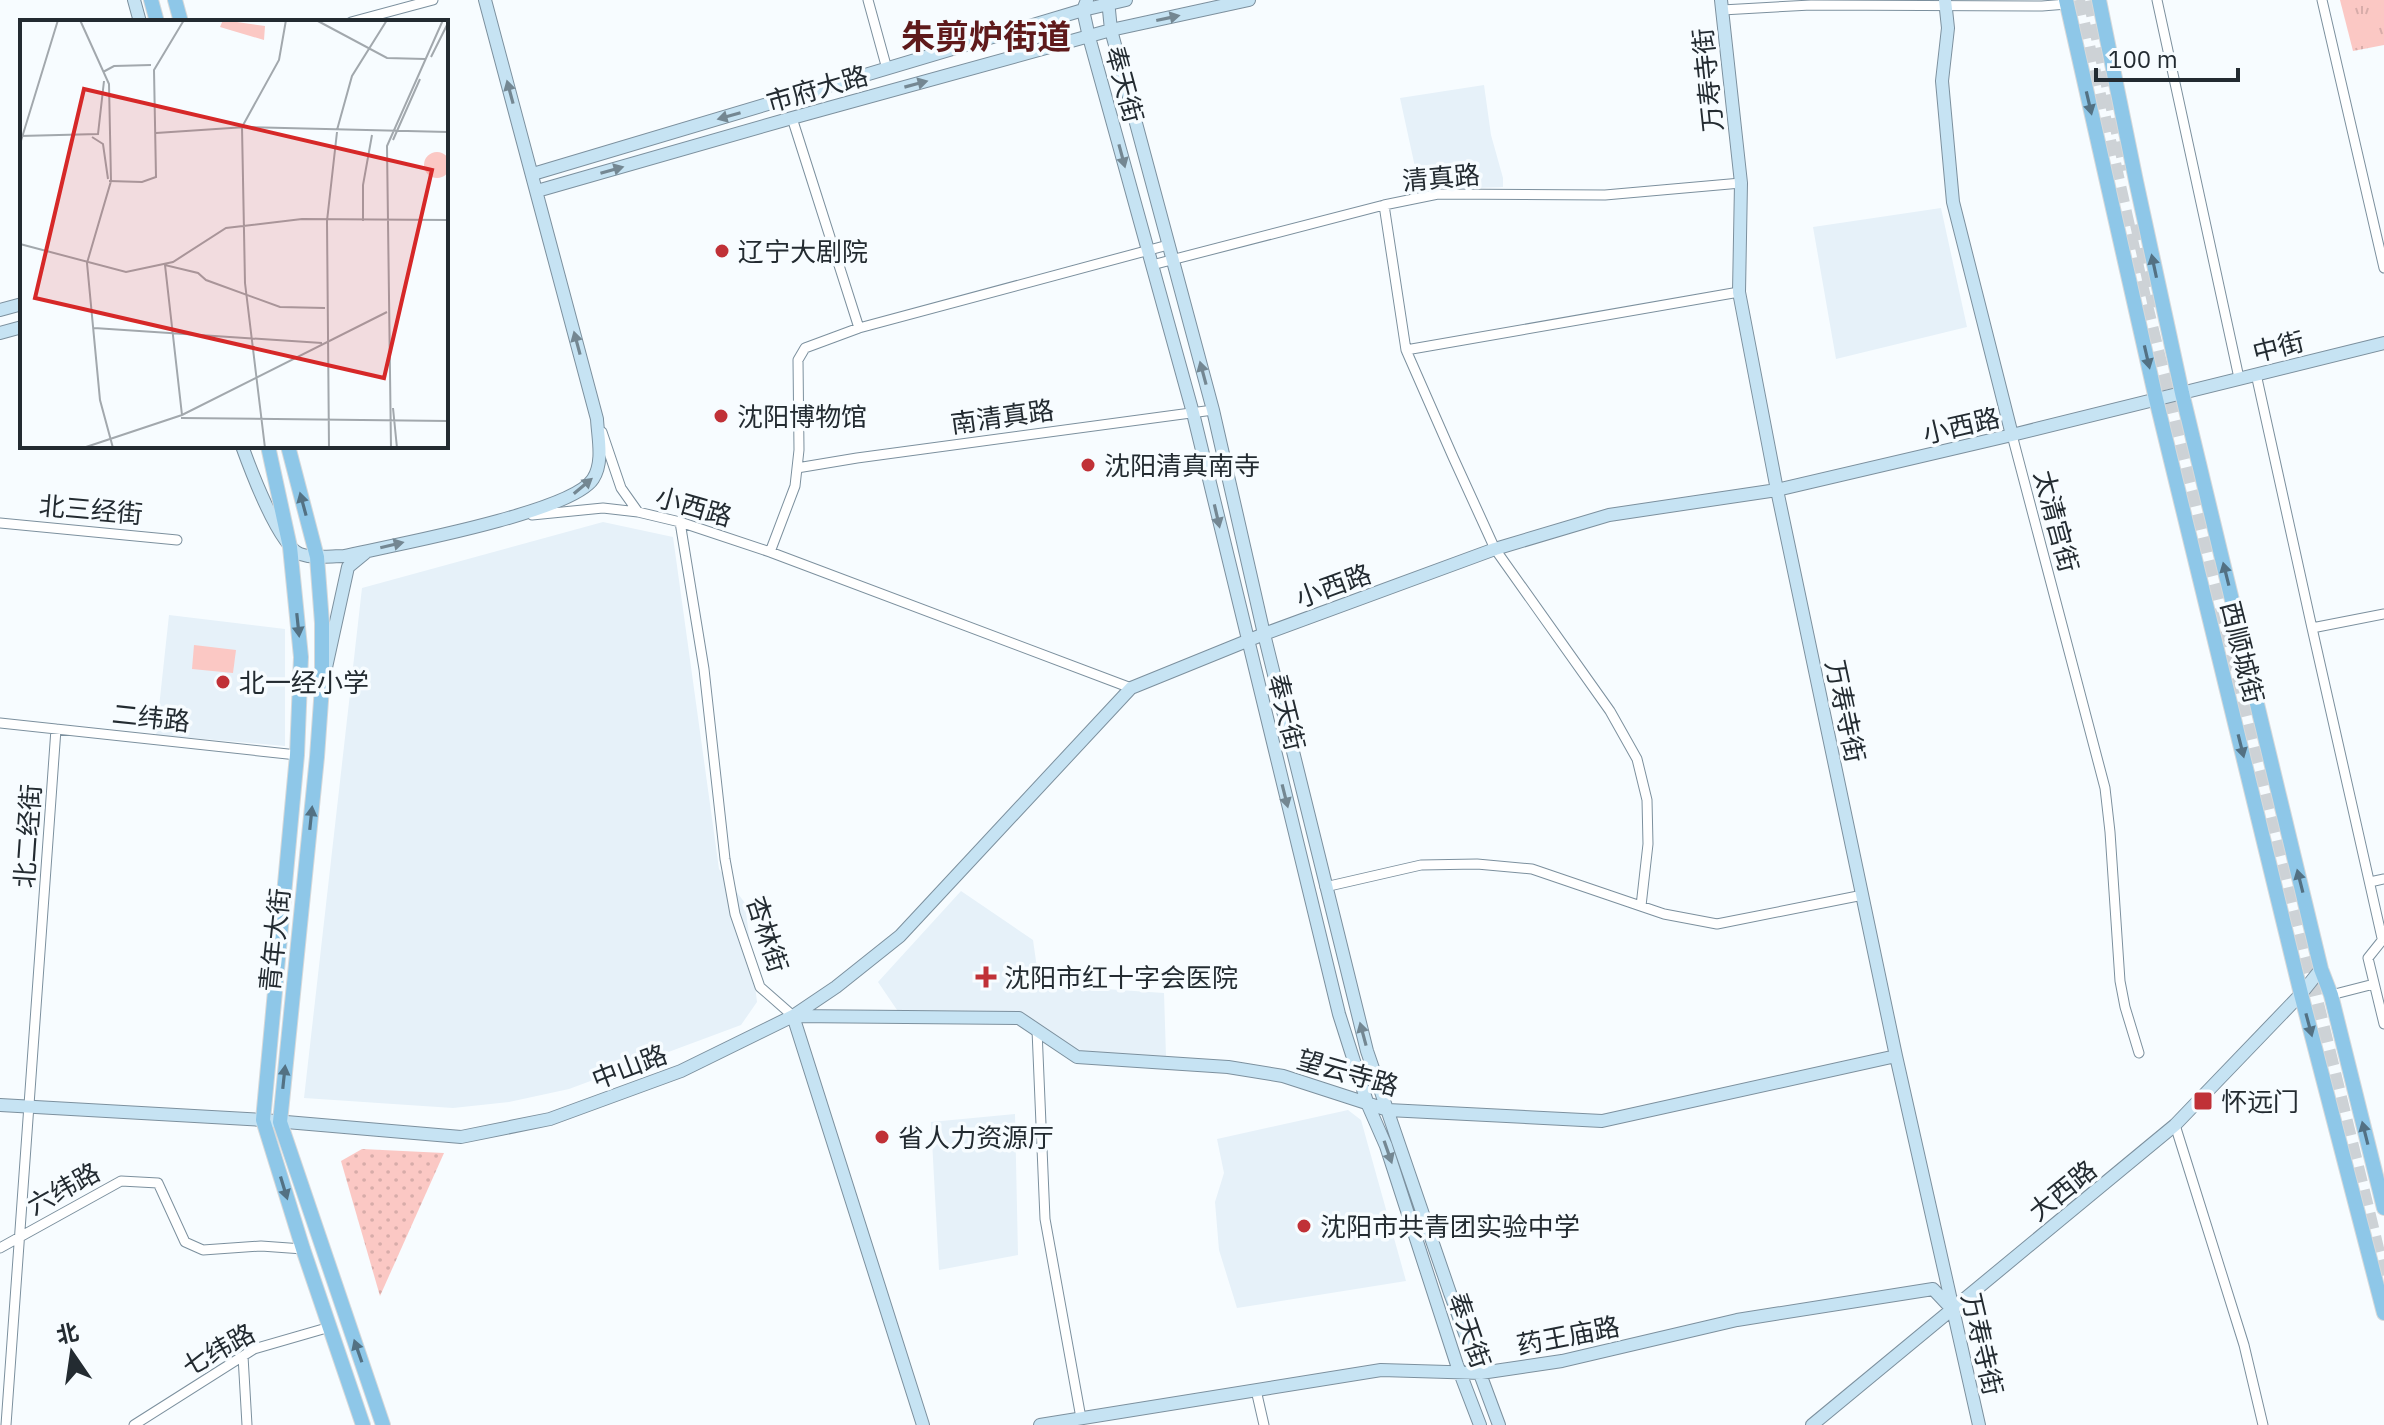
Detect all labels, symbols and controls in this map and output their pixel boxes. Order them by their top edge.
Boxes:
one-way arrow [1156,11,1181,24]
district label: 朱剪炉街道 [901,14,1071,58]
inset map [20,20,448,448]
street label: 万寿寺街 [1685,27,1729,133]
scale bar [2096,32,2238,82]
street label: 奉天街 [1098,42,1152,126]
text: 100 m [2108,43,2178,75]
street label: 市府大路 [762,57,872,119]
one-way arrow [904,77,929,89]
one-way arrow [504,80,516,105]
one-way arrow [2083,91,2096,116]
one-way arrow [716,110,740,123]
one-way arrow [1116,145,1129,169]
street label: 清真路 [1401,157,1481,197]
one-way arrow [601,163,625,176]
place label: 辽宁大剧院 [738,234,868,268]
marker: 辽宁大剧院 [713,242,731,260]
one-way arrow [2147,254,2160,279]
street label: 中街 [2249,323,2307,369]
one-way arrow [571,331,583,356]
one-way arrow [2141,345,2154,370]
one-way arrow [1196,361,1208,386]
street label: 南清真路 [948,392,1056,440]
place label: 沈阳博物馆 [737,399,867,433]
street label: 小西路 [1919,400,2003,450]
marker: 沈阳博物馆 [712,407,730,425]
place label: 沈阳清真南寺 [1104,448,1260,482]
marker: 沈阳清真南寺 [1079,456,1097,474]
street label: 太清宫街 [2027,466,2087,576]
one-way arrow [572,478,592,495]
street label: 小西路 [652,479,736,533]
street label: 北三经街 [38,488,144,530]
one-way arrow [297,492,309,517]
one-way arrow [1212,503,1224,528]
one-way arrow [380,538,405,551]
street label: 小西路 [1291,556,1375,614]
one-way arrow [2219,561,2232,586]
street label: 西顺城街 [2214,597,2272,707]
one-way arrow [292,613,305,638]
street label: 万寿寺街 [1819,657,1873,765]
place label: 北一经小学 [239,665,369,699]
street label: 奉天街 [1261,670,1313,754]
marker: 北一经小学 [214,673,232,691]
street label: 二纬路 [110,696,192,738]
one-way arrow [2235,733,2247,758]
street label: 北二经街 [6,783,48,889]
one-way arrow [1280,783,1292,808]
one-way arrow [305,805,318,830]
one-way arrow [2293,869,2306,894]
street label: 青年大街 [252,887,296,993]
street label: 杏林街 [740,892,796,976]
place label: 沈阳市红十字会医院 [1004,960,1238,994]
marker: 沈阳市红十字会医院 [975,966,997,988]
one-way arrow [2304,1013,2316,1038]
one-way arrow [1356,1022,1368,1047]
street label: 中山路 [586,1036,672,1096]
street label: 望云寺路 [1293,1041,1403,1103]
one-way arrow [278,1064,291,1089]
place label: 怀远门 [2221,1084,2299,1118]
marker: 怀远门 [2192,1090,2214,1112]
place label: 省人力资源厅 [898,1120,1054,1154]
one-way arrow [2358,1120,2371,1145]
marker: 省人力资源厅 [873,1128,891,1146]
one-way arrow [1382,1141,1395,1165]
street label: 大西路 [2021,1152,2103,1228]
street label: 六纬路 [21,1154,105,1222]
one-way arrow [278,1176,291,1200]
place label: 沈阳市共青团实验中学 [1320,1209,1580,1243]
marker: 沈阳市共青团实验中学 [1295,1217,1313,1235]
street label: 奉天街 [1441,1288,1499,1372]
street label: 万寿寺街 [1955,1290,2011,1398]
street label: 药王庙路 [1514,1308,1622,1362]
north arrow [32,1313,112,1393]
street label: 七纬路 [176,1315,260,1383]
text: 北 [53,1316,81,1350]
one-way arrow [351,1339,363,1363]

